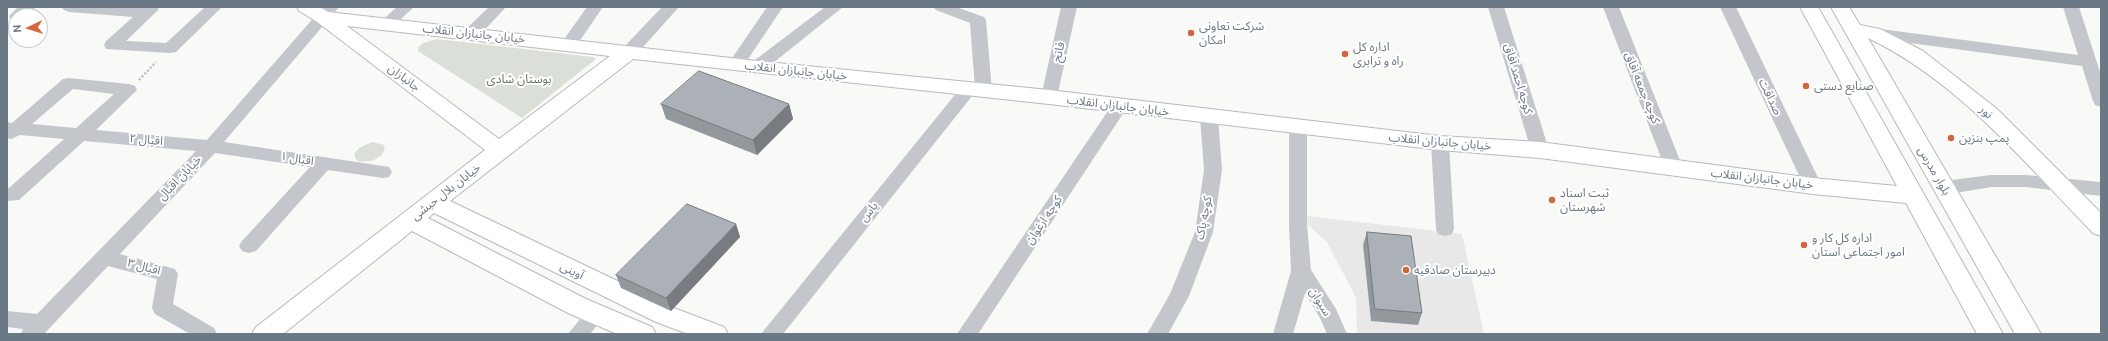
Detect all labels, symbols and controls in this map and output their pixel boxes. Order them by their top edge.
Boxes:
north arrow [8,8,48,48]
place label: شرکت تعاونی امکان [1199,19,1264,47]
street label: خیابان جانبازان انقلاب [422,21,526,47]
text: N [10,24,24,33]
marker: شرکت تعاونی امکان [1186,28,1196,38]
place label: اداره کل راه و ترابری [1353,40,1404,68]
street label: فاتح [1050,41,1068,63]
street label: کوچه احمد آفاق [1500,42,1536,116]
marker: اداره کل راه و ترابری [1340,49,1350,59]
street label: کوچه جمعه آفاق [1621,50,1663,126]
street label: خیابان جانبازان انقلاب [744,58,848,84]
street label: جانبازان [385,61,423,95]
park label: بوستان شادی [487,72,551,86]
street label: صداقت [1755,77,1785,117]
place label: صنایع دستی [1814,79,1874,93]
marker: صنایع دستی [1801,81,1811,91]
street label: خیابان جانبازان انقلاب [1066,93,1170,119]
street label: نور [1976,102,1996,122]
street label: خیابان جانبازان انقلاب [1388,130,1492,154]
street label: اقبال ۲ [129,131,163,149]
place label: پمپ بنزین [1959,131,2009,145]
marker: پمپ بنزین [1946,133,1956,143]
street label: بلوار مدرس [1914,144,1954,198]
street label: اقبال ۱ [279,149,315,169]
street label: خیابان اقبال [155,153,205,203]
street label: خیابان بلال حبشی [408,160,484,224]
street label: خیابان جانبازان انقلاب [1710,166,1814,192]
place label: ثبت اسناد شهرستان [1560,186,1609,214]
street label: کوچه ارغوان [1022,193,1066,247]
street label: کوچه پاک [1193,195,1215,241]
marker: ثبت اسناد شهرستان [1547,195,1557,205]
street label: یاس [857,199,881,225]
place label: اداره کل کار و امور اجتماعی استان [1812,231,1905,259]
marker: اداره کل کار و امور اجتماعی استان [1799,240,1809,250]
street label: اقبال ۳ [126,256,162,278]
street label: آوینی [558,259,586,283]
place label: دبیرستان صادقیه [1414,263,1496,277]
marker: دبیرستان صادقیه [1401,265,1411,275]
street label: سیوان [1306,285,1334,319]

